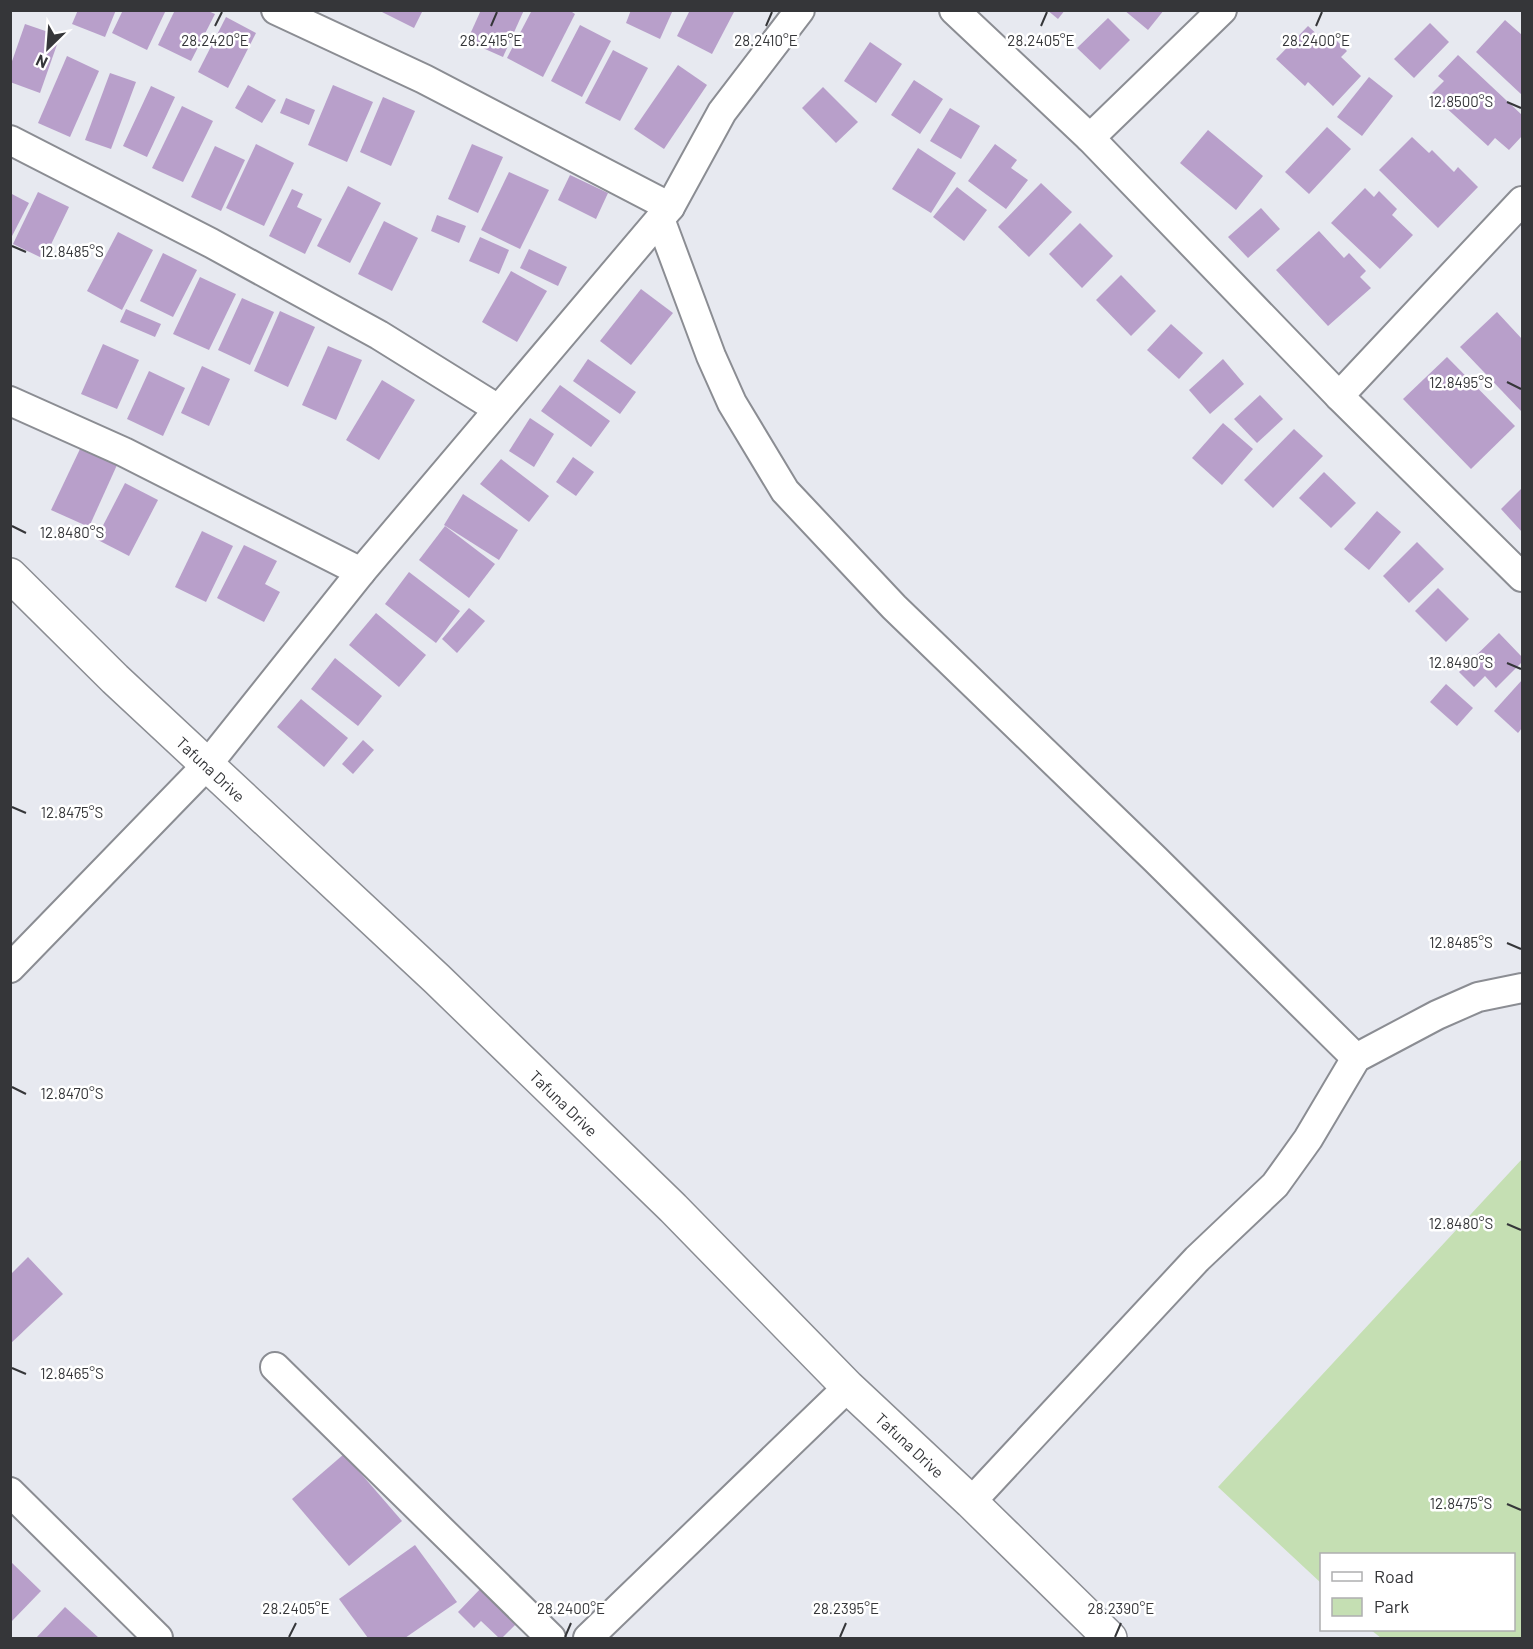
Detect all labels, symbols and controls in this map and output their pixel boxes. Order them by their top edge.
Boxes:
north arrow [18,18,78,78]
text: 28.2420°E [181,31,249,49]
text: 28.2415°E [460,31,522,49]
text: 28.2410°E [734,31,798,49]
text: 28.2405°E [1007,31,1075,49]
text: 28.2400°E [1282,31,1350,49]
text: N [33,51,50,73]
text: 12.8500°S [1429,92,1493,110]
text: 12.8485°S [40,242,104,260]
text: 12.8495°S [1429,373,1493,391]
text: 12.8480°S [40,523,104,541]
text: 12.8490°S [1429,653,1493,671]
street label: Tafuna Drive [173,732,249,806]
text: 12.8475°S [41,803,103,821]
text: 12.8485°S [1429,933,1493,951]
street label: Tafuna Drive [526,1066,602,1140]
text: 12.8470°S [40,1084,104,1102]
text: 12.8480°S [1429,1214,1493,1232]
text: 12.8465°S [40,1364,104,1382]
street label: Tafuna Drive [872,1408,948,1482]
text: 12.8475°S [1430,1494,1492,1512]
legend [1320,1553,1515,1631]
text: Road [1374,1565,1414,1587]
text: Park [1374,1595,1409,1617]
text: 28.2405°E [262,1599,330,1617]
text: 28.2400°E [537,1599,605,1617]
text: 28.2395°E [813,1599,879,1617]
text: 28.2390°E [1088,1599,1154,1617]

